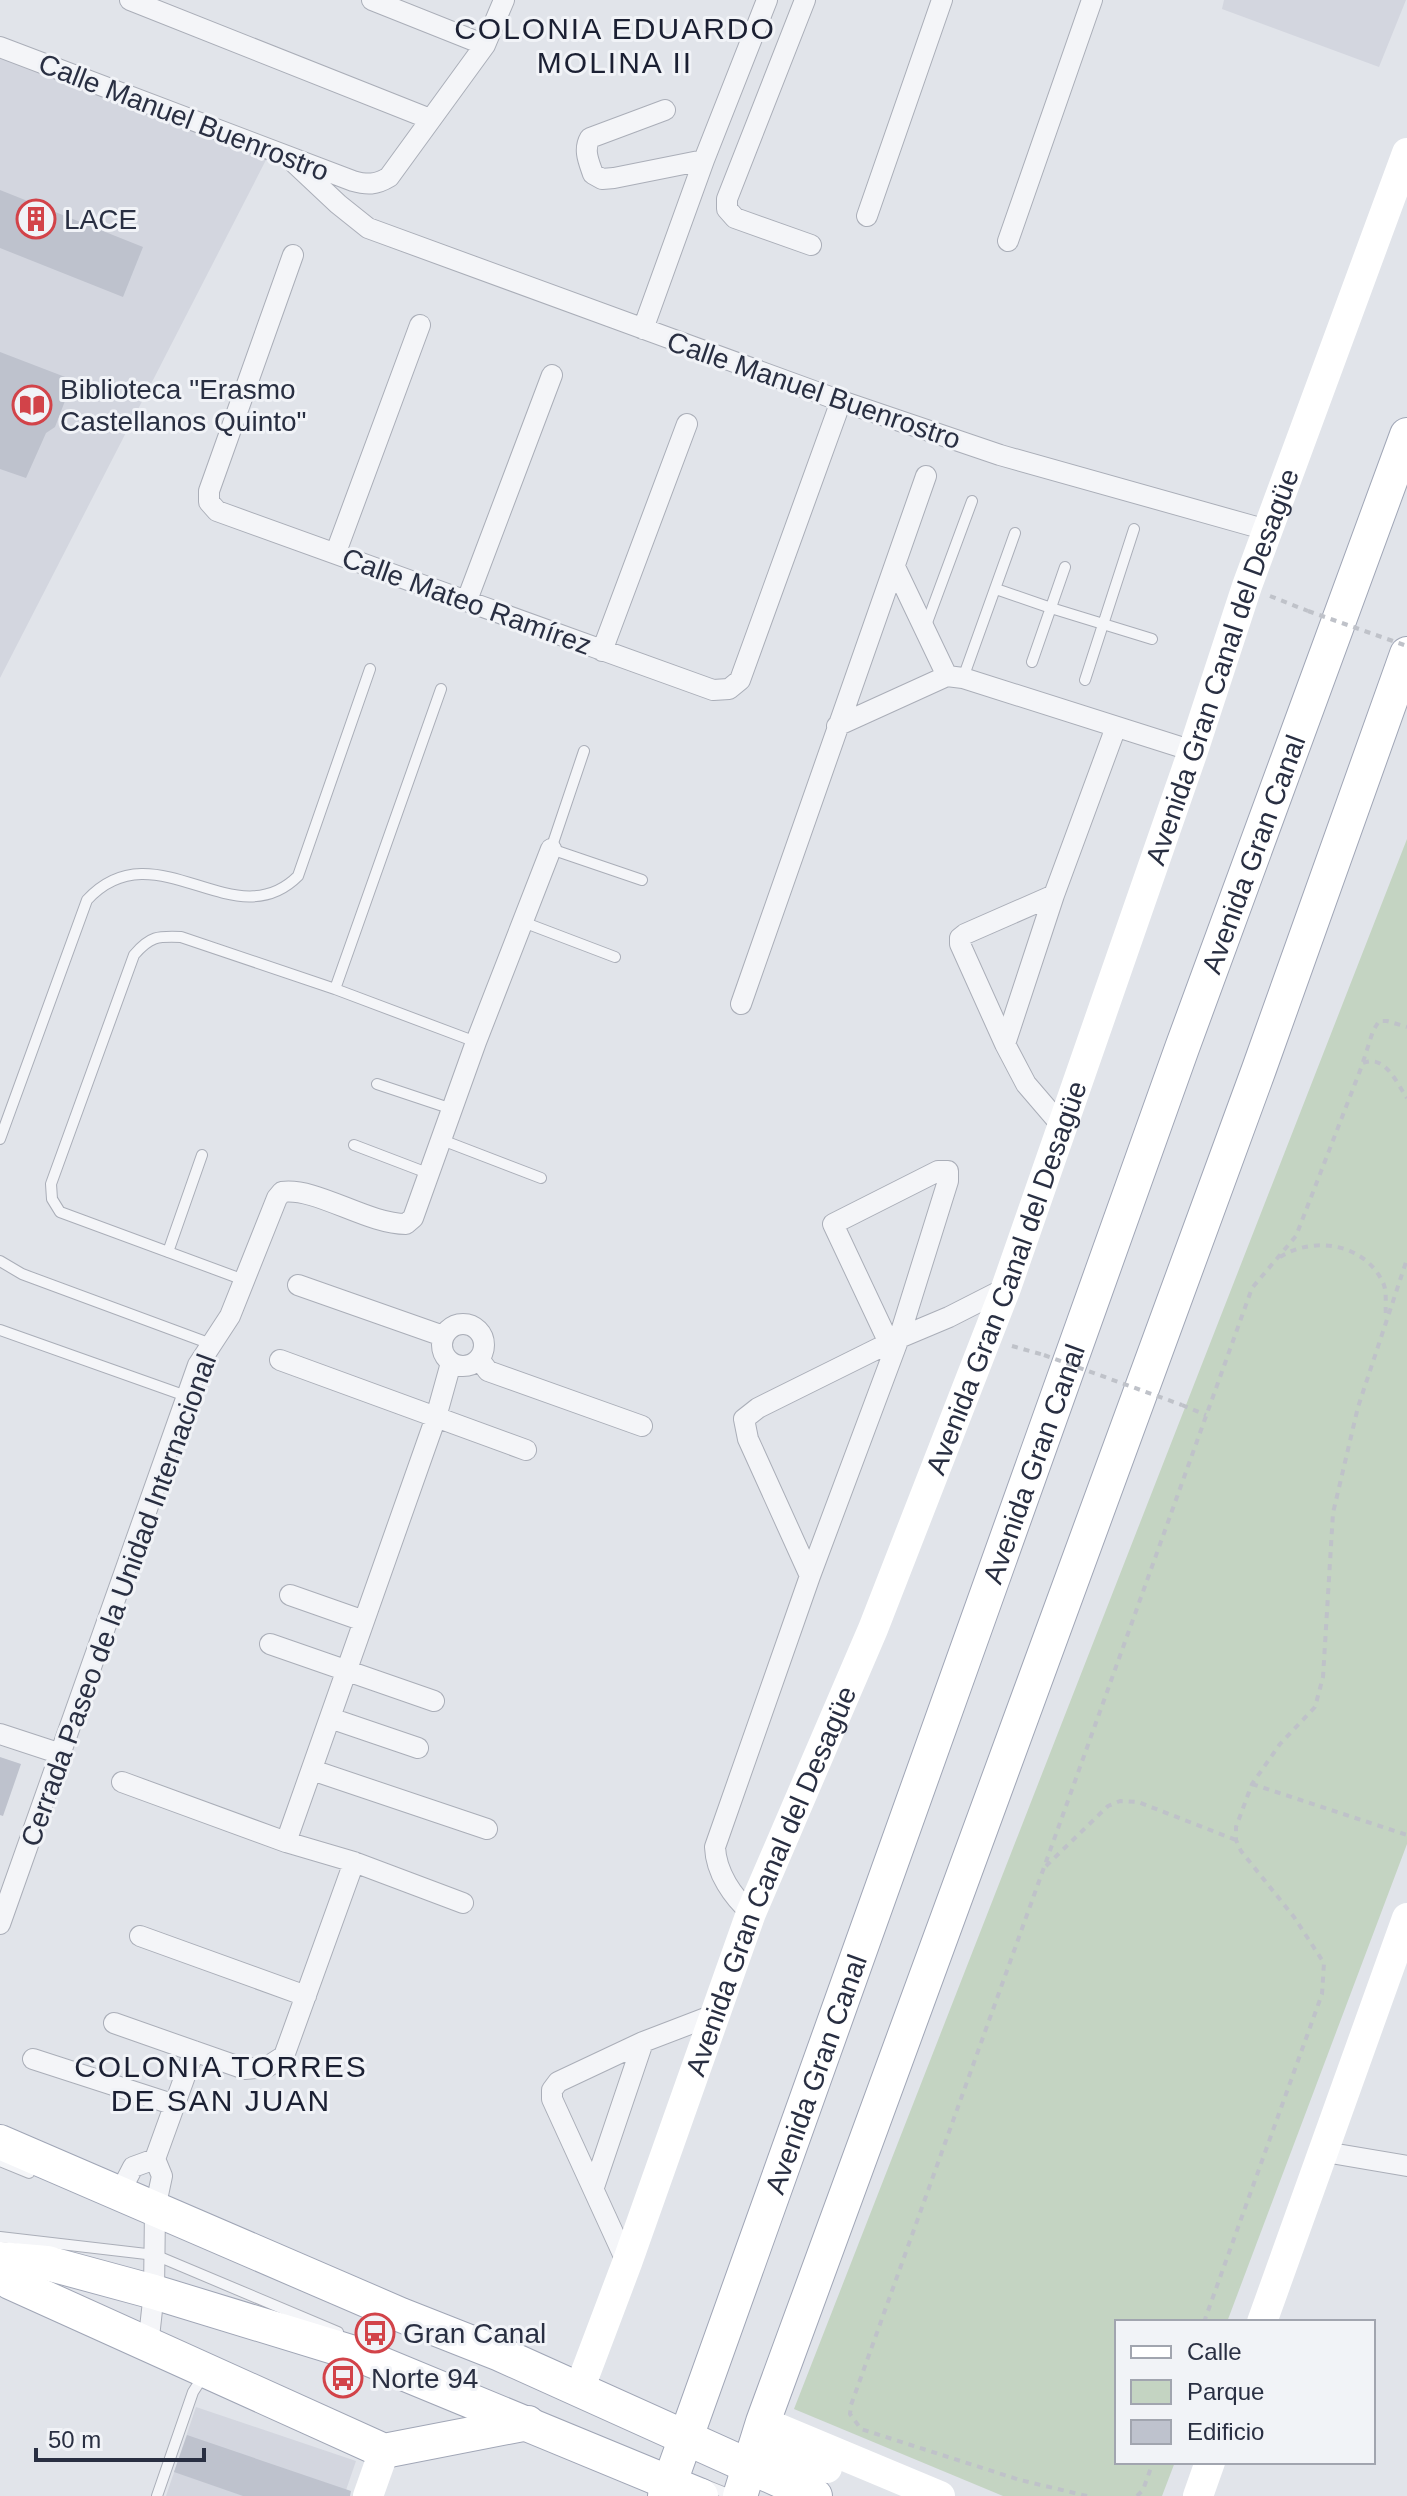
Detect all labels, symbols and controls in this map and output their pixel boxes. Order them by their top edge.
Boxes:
district label: COLONIA EDUARDO MOLINA II [454,12,776,79]
street label: Calle Manuel Buenrostro [34,48,333,187]
building icon: LACE [15,198,57,240]
place label: LACE [64,204,137,235]
street label: Calle Manuel Buenrostro [663,326,965,455]
place label: Biblioteca "Erasmo Castellanos Quinto" [60,374,307,437]
library icon: Biblioteca "Erasmo Castellanos Quinto" [11,384,53,426]
street label: Avenida Gran Canal del Desagüe [1138,464,1306,868]
street label: Calle Mateo Ramírez [338,542,596,661]
street label: Avenida Gran Canal [1194,731,1312,979]
street label: Avenida Gran Canal del Desagüe [919,1075,1093,1479]
street label: Avenida Gran Canal [974,1340,1092,1588]
street label: Cerrada Paseo de la Unidad Internacional [15,1350,222,1850]
street label: Avenida Gran Canal del Desagüe [678,1682,866,2080]
street label: Avenida Gran Canal [756,1951,874,2199]
district label: COLONIA TORRES DE SAN JUAN [74,2050,368,2117]
bus stop icon: Gran Canal [354,2312,396,2354]
place label: Gran Canal [403,2318,546,2349]
legend [1115,2320,1375,2464]
text: Calle [1187,2338,1242,2365]
bus stop icon: Norte 94 [322,2357,364,2399]
place label: Norte 94 [371,2363,478,2394]
text: Parque [1187,2378,1264,2405]
scale bar [36,2412,204,2462]
text: Edificio [1187,2418,1264,2445]
text: 50 m [48,2426,101,2453]

